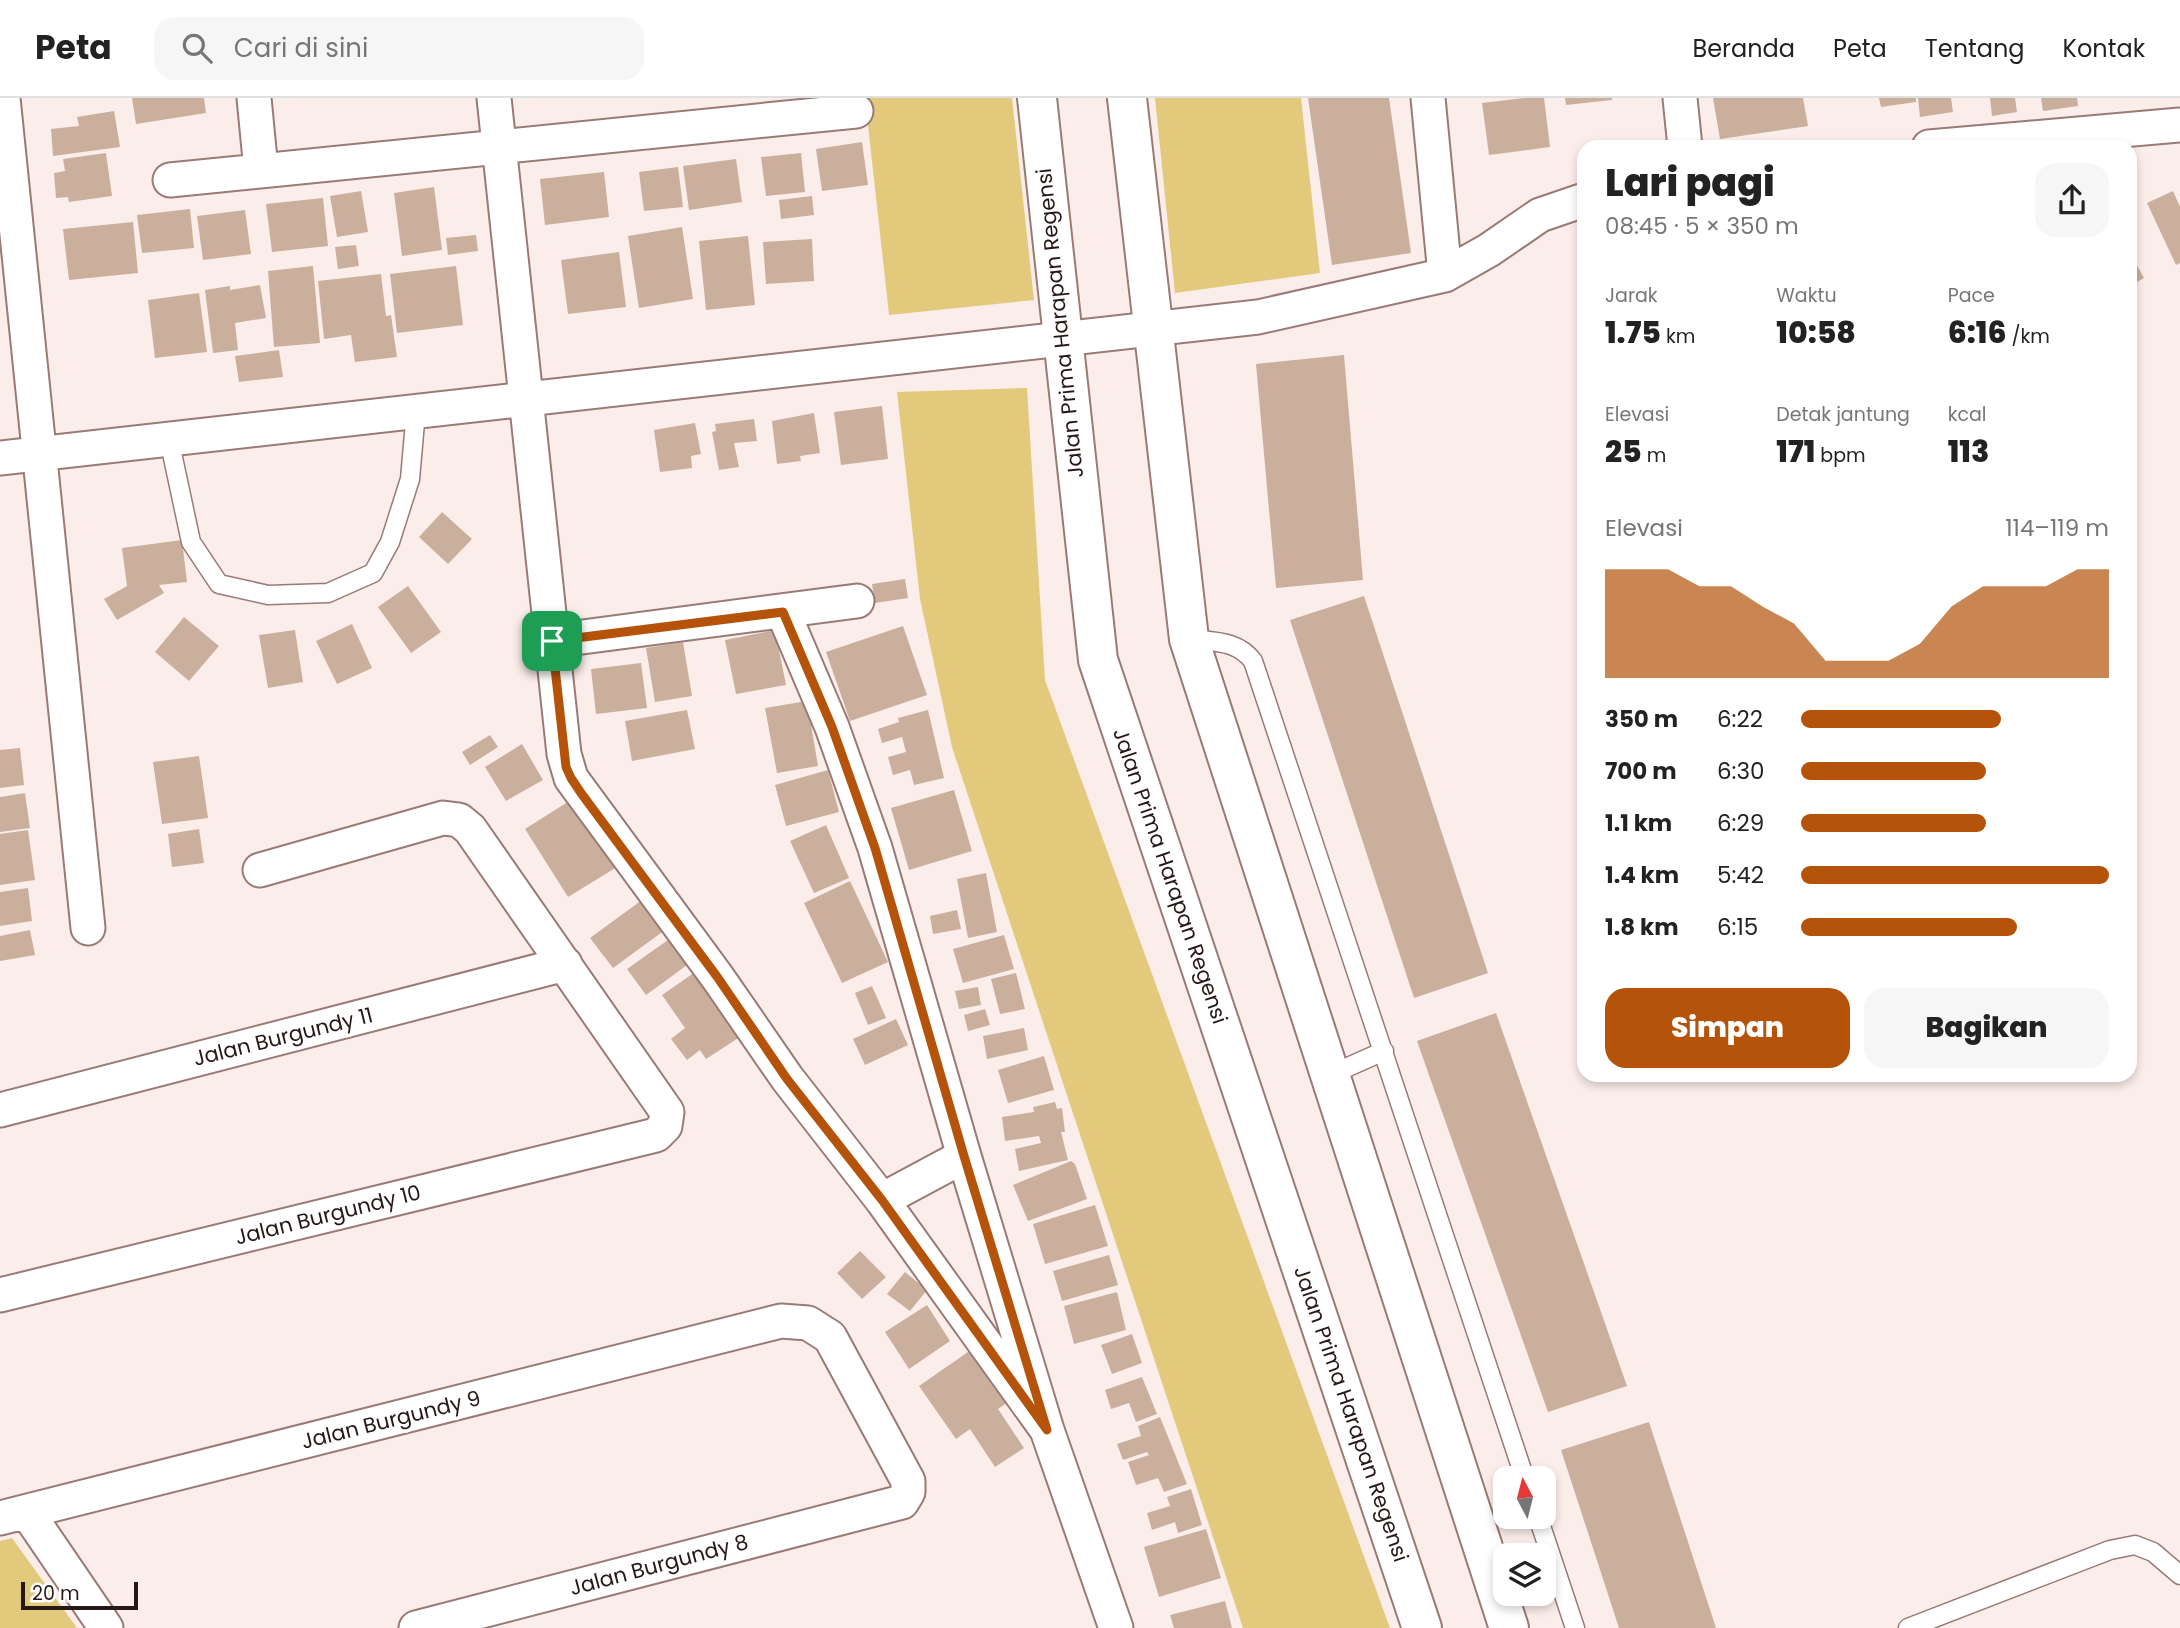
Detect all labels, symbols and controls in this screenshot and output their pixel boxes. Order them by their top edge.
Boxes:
search box [154,17,644,80]
text: Peta [35,24,112,71]
icon: search [178,29,216,67]
text: Cari di sini [234,30,368,66]
text: Beranda [1692,32,1795,65]
text: Peta [1833,32,1887,65]
text: Tentang [1925,32,2025,65]
text: Kontak [2063,32,2145,65]
text: Lari pagi [1605,156,1775,209]
button: share [2035,163,2109,237]
street label: Jalan Prima Harapan Regensi [1029,167,1090,479]
text: 08:45 · 5 × 350 m [1605,210,1799,242]
text: Jarak [1605,282,1658,309]
text: Waktu [1776,282,1837,309]
text: Pace [1948,282,1995,309]
text: 1.75 [1605,311,1661,354]
text: 10:58 [1776,311,1856,354]
text: 6:16 [1948,311,2006,354]
text: km [1661,323,1695,350]
text: /km [2006,323,2050,350]
text: Elevasi [1605,401,1669,428]
text: Detak jantung [1776,401,1910,428]
text: kcal [1948,401,1987,428]
text: 25 [1605,430,1642,473]
text: 171 [1776,430,1815,473]
text: 113 [1948,430,1989,473]
text: m [1642,442,1666,469]
text: bpm [1815,442,1866,469]
text: Elevasi [1605,512,1683,544]
text: 114–119 m [2005,512,2109,544]
pin [522,611,582,671]
icon: arrive [533,622,571,660]
text: 350 m [1605,703,1678,735]
text: 6:22 [1717,703,1763,735]
street label: Jalan Prima Harapan Regensi [1106,724,1235,1028]
text: 700 m [1605,755,1677,787]
text: 6:30 [1717,755,1765,787]
text: 1.1 km [1605,807,1672,839]
text: 6:29 [1717,807,1764,839]
text: 1.4 km [1605,859,1679,891]
text: 5:42 [1717,859,1764,891]
text: 1.8 km [1605,911,1679,943]
text: 6:15 [1717,911,1758,943]
button: Simpan [1605,988,1850,1068]
button: Bagikan [1864,988,2109,1068]
street label: Jalan Burgundy 11 [190,1000,376,1073]
street label: Jalan Burgundy 10 [232,1177,424,1252]
street label: Jalan Prima Harapan Regensi [1287,1262,1416,1566]
street label: Jalan Burgundy 9 [298,1383,484,1456]
north arrow [1493,1466,1556,1530]
map controls [1493,1466,1556,1606]
street label: Jalan Burgundy 8 [566,1527,751,1602]
button: layers [1493,1543,1556,1606]
scale bar [21,1579,138,1611]
text: 20 m [32,1580,80,1607]

